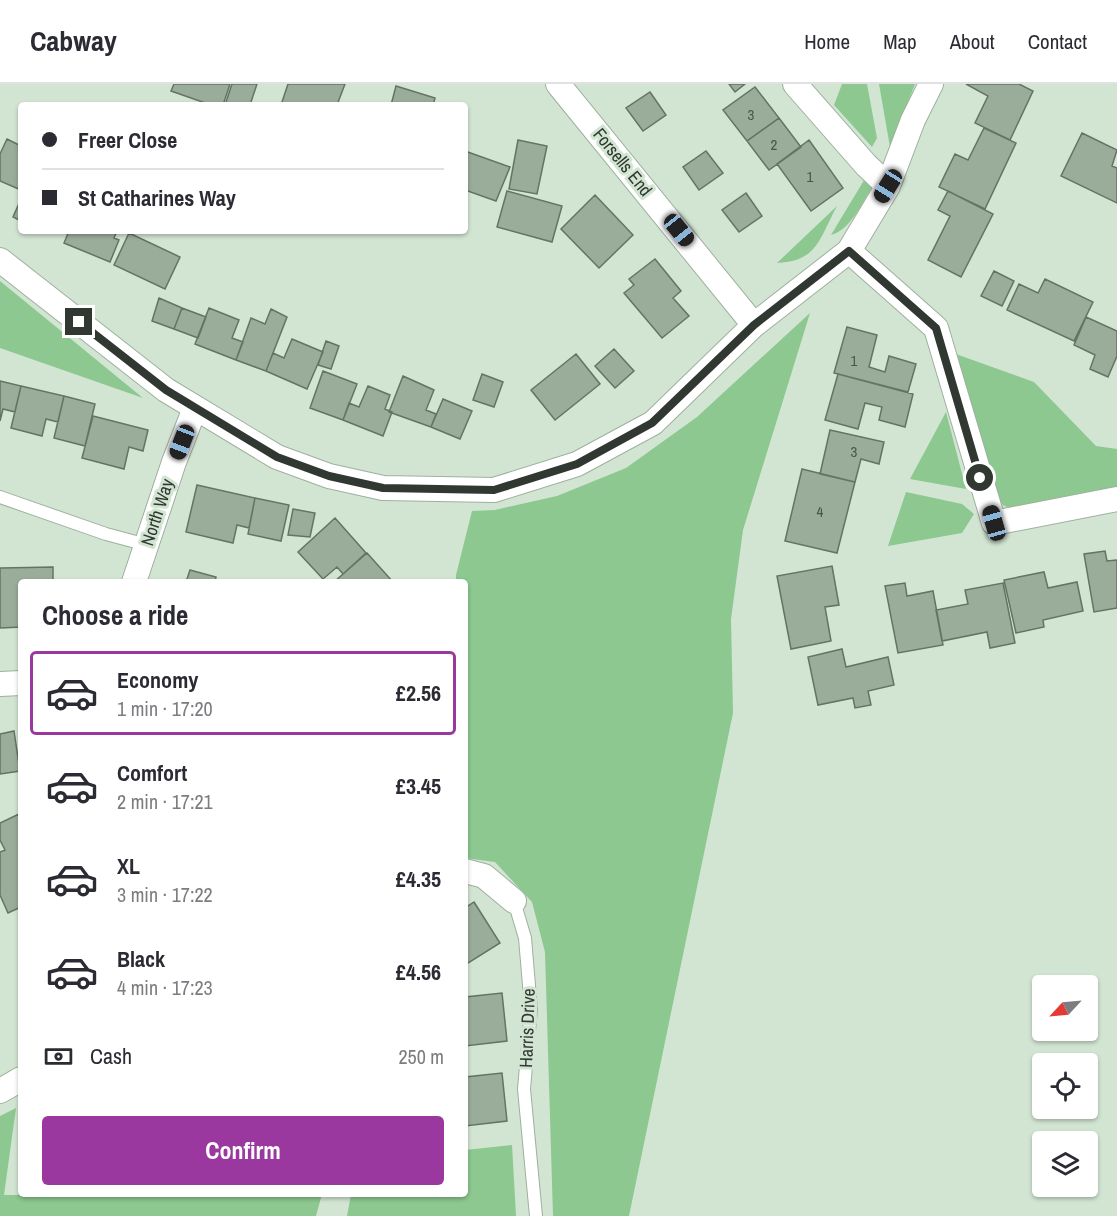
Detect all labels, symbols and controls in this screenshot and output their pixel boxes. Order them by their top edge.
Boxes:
text: Cabway [30,22,117,60]
text: Home [804,27,850,56]
text: Map [883,27,917,56]
text: About [950,27,995,56]
text: Contact [1028,27,1087,56]
house number: 3 [748,104,755,125]
street label: Forsells End [588,123,658,201]
text: Freer Close [78,125,177,155]
house number: 2 [771,134,778,155]
house number: 1 [807,166,814,187]
car [871,166,905,206]
text: St Catharines Way [78,183,236,213]
car [661,210,697,250]
route end [65,308,92,335]
house number: 1 [851,350,858,371]
car [167,422,197,462]
house number: 3 [851,441,858,462]
route start [966,464,993,491]
street label: North Way [134,475,180,549]
house number: 4 [817,501,824,522]
car [980,503,1008,543]
text: Choose a ride [42,597,188,633]
text: Economy [117,665,198,695]
icon: car [45,666,99,720]
text: £2.56 [396,678,441,708]
text: 1 min · 17:20 [117,695,213,722]
text: Comfort [117,758,187,788]
icon: car [45,759,99,813]
text: £3.45 [396,771,441,801]
text: 2 min · 17:21 [117,788,213,815]
text: XL [117,851,140,881]
icon: car [45,852,99,906]
text: £4.35 [396,864,441,894]
text: 3 min · 17:22 [117,881,213,908]
text: Black [117,944,165,974]
icon: car [45,945,99,999]
text: £4.56 [396,957,441,987]
text: 4 min · 17:23 [117,974,213,1001]
north arrow [1032,975,1098,1041]
map controls [1032,975,1098,1197]
street label: Harris Drive [513,988,541,1068]
icon: cash [42,1040,75,1073]
text: Cash [90,1041,132,1071]
text: 250 m [398,1043,444,1070]
button: locate [1032,1053,1098,1119]
button: Confirm [42,1116,444,1185]
button: layers [1032,1131,1098,1197]

